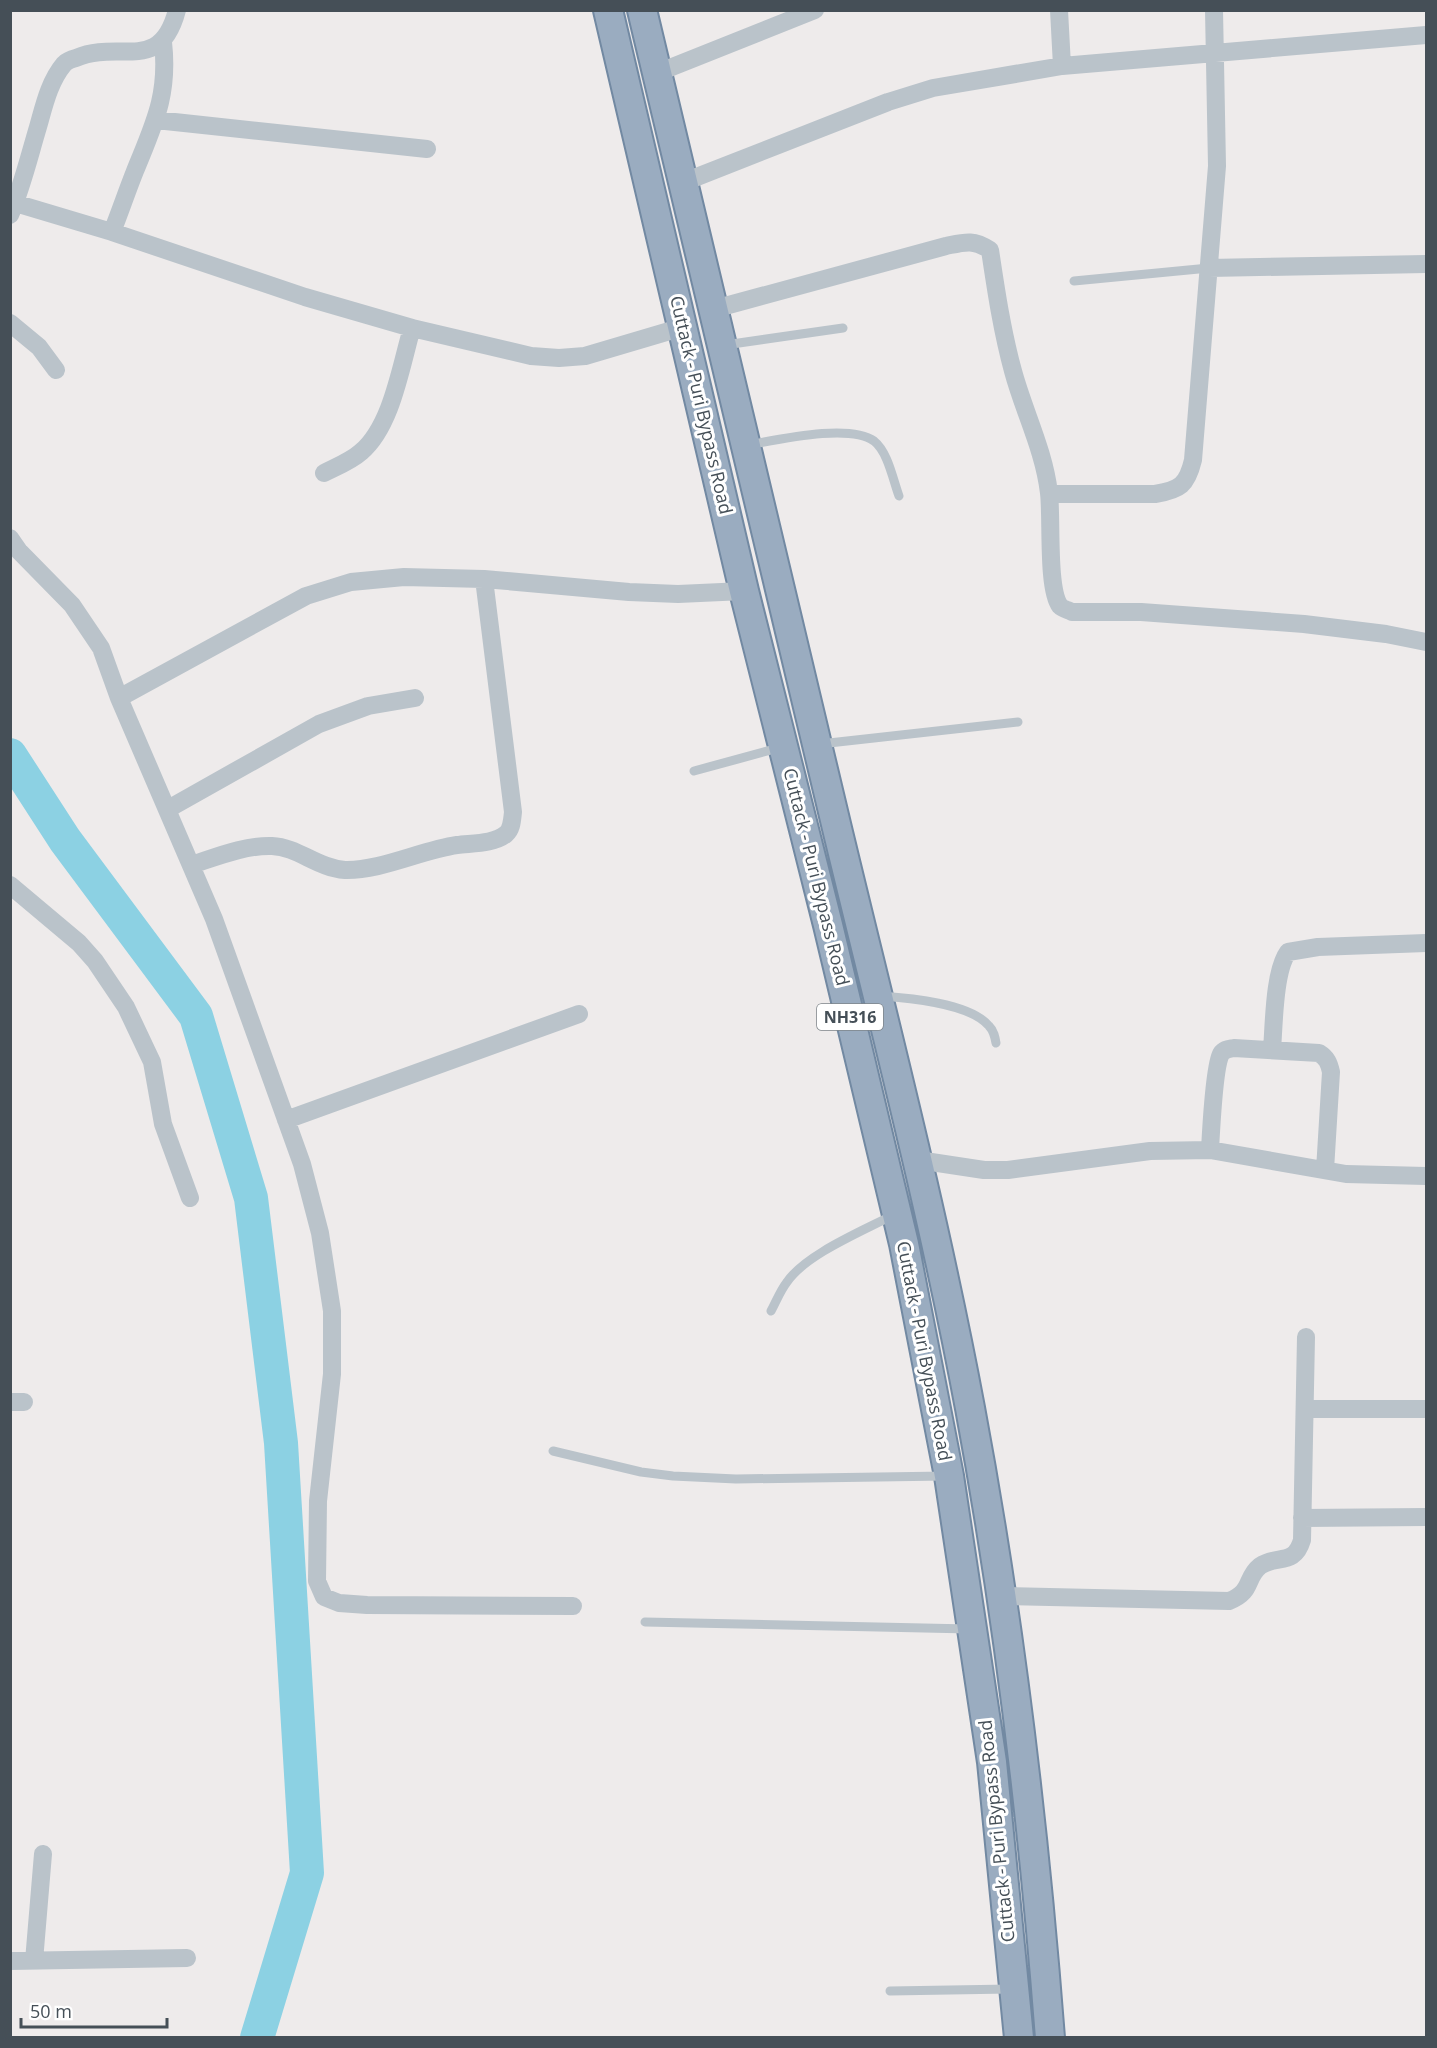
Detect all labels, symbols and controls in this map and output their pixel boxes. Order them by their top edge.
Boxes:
street label: Cuttack - Puri Bypass Road [665,293,739,516]
street label: Cuttack - Puri Bypass Road [778,766,856,988]
road number: NH316 [817,1004,883,1030]
street label: Cuttack - Puri Bypass Road [892,1239,958,1463]
street label: Cuttack - Puri Bypass Road [972,1719,1020,1943]
scale bar [21,1991,166,2029]
text: 50 m [30,1999,72,2023]

